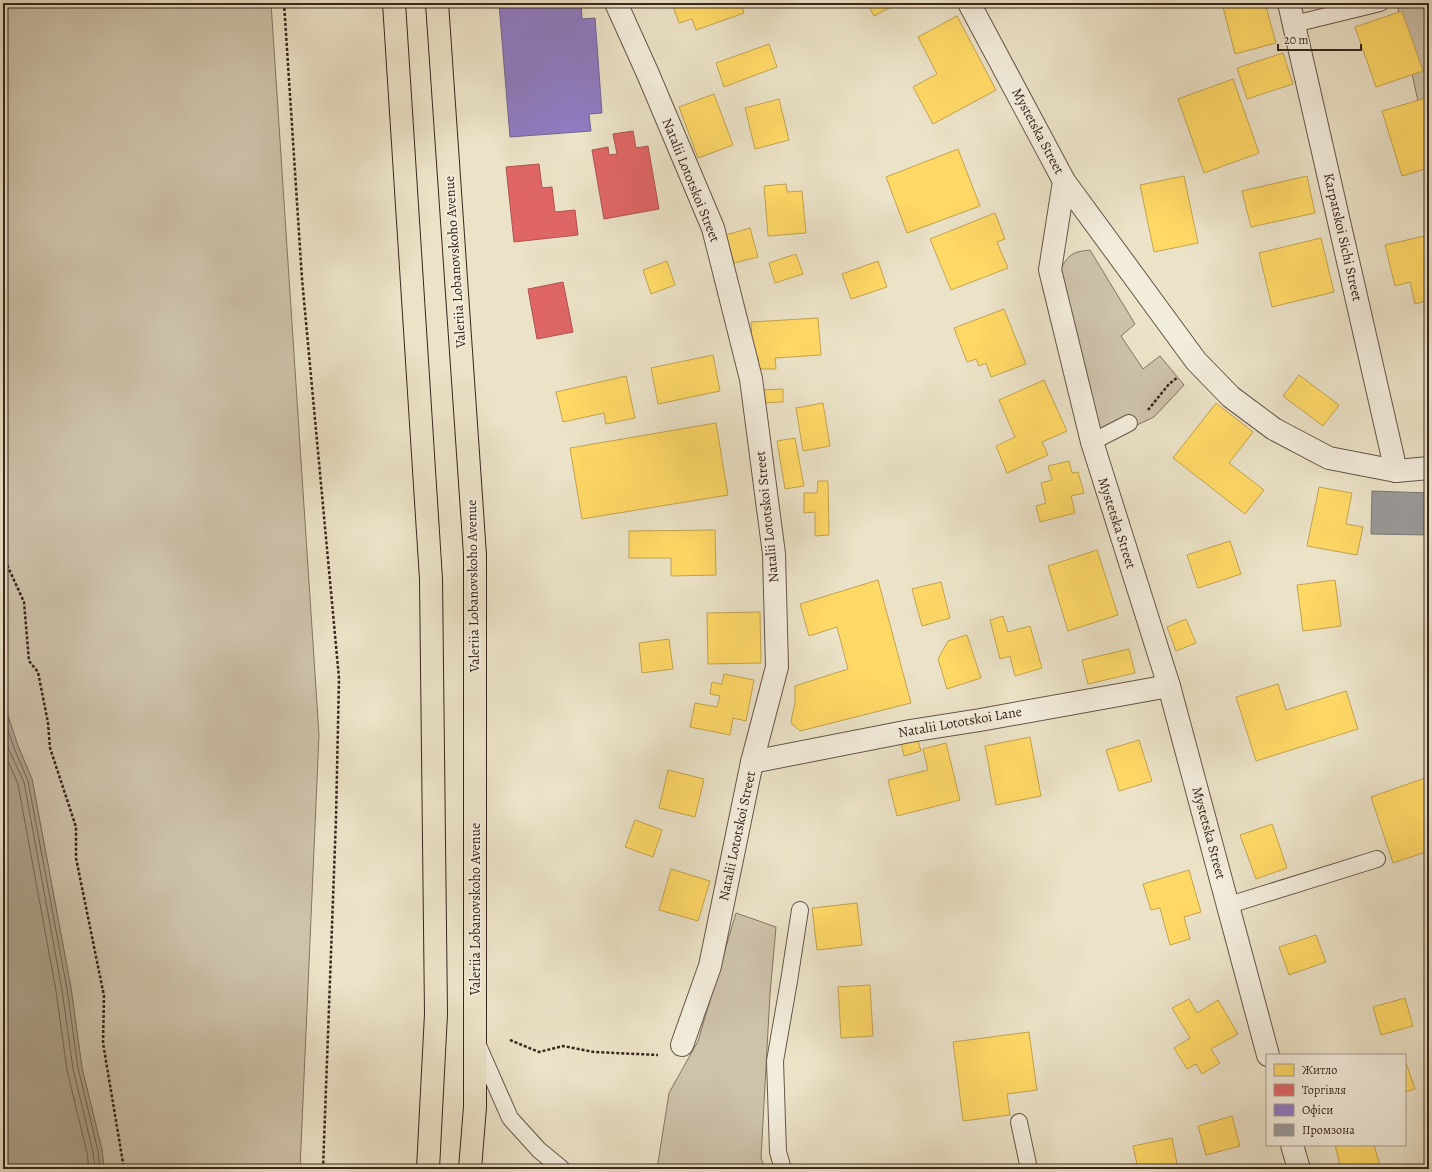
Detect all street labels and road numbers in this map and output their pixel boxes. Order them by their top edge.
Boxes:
street label: Mystetska Street [1007,85,1069,178]
street label: Natalii Lototskoi Street [657,115,725,245]
street label: Karpatskoi Sichi Street [1319,171,1367,303]
street label: Valeriia Lobanovskoho Avenue [439,175,471,350]
street label: Natalii Lototskoi Street [751,450,783,584]
street label: Mystetska Street [1093,475,1141,571]
street label: Valeriia Lobanovskoho Avenue [462,499,484,674]
street label: Natalii Lototskoi Lane [897,702,1023,742]
street label: Natalii Lototskoi Street [714,769,760,903]
street label: Mystetska Street [1188,785,1231,882]
street label: Valeriia Lobanovskoho Avenue [466,823,485,996]

